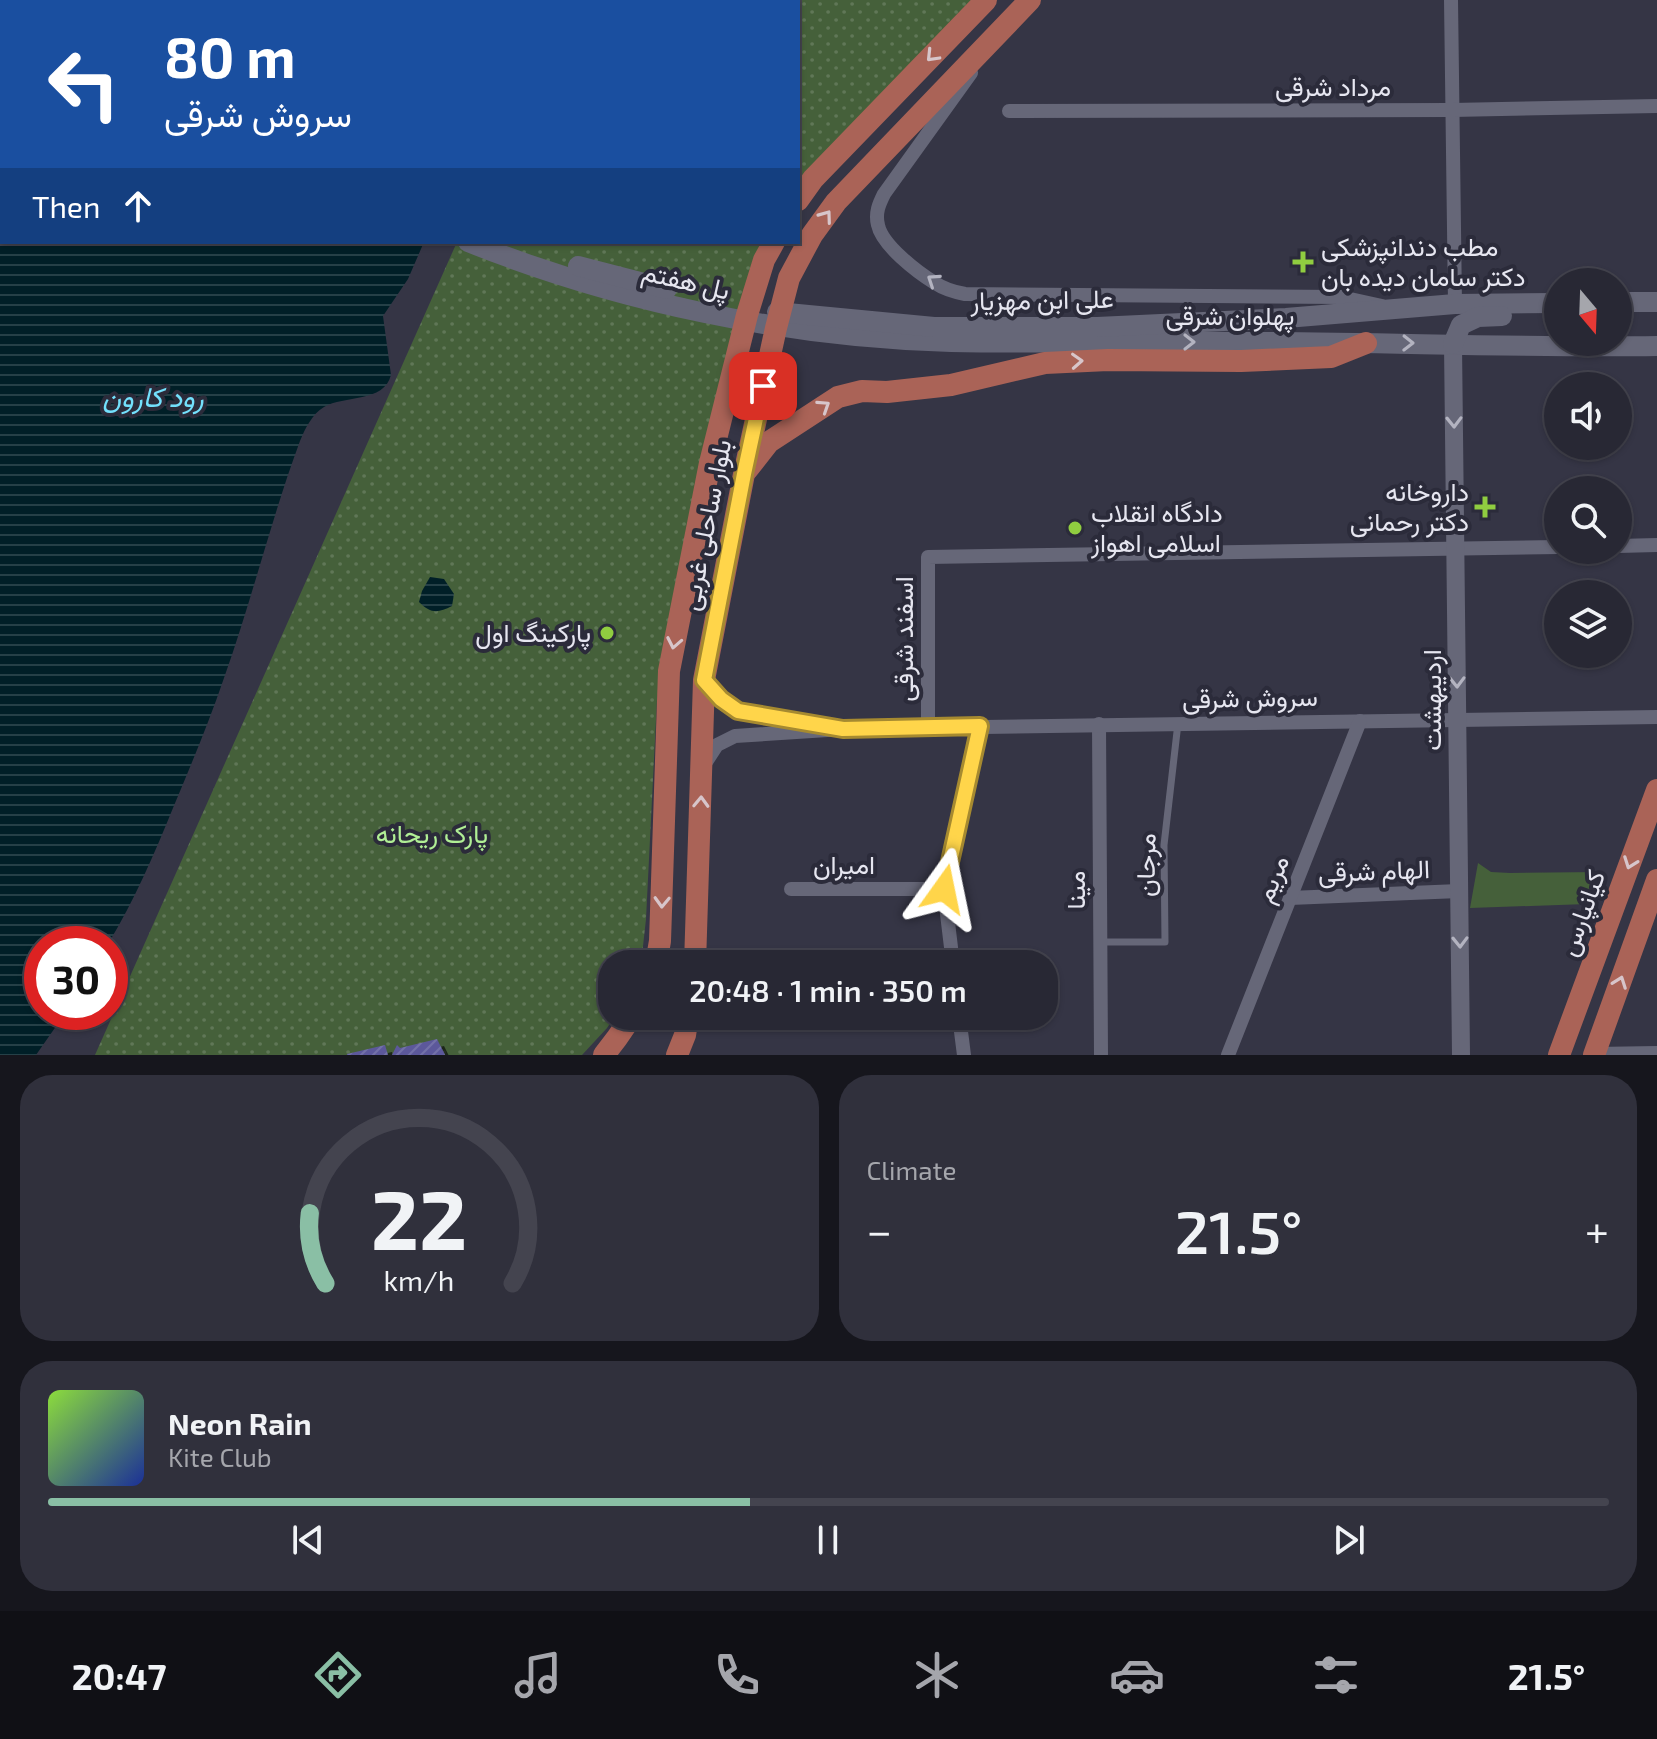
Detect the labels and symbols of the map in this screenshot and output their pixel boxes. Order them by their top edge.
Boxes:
one-way arrow [927,47,941,61]
street label: مرداد شرقی [1275,70,1391,103]
one-way arrow [817,210,831,224]
place label: مطب دندانپزشکی دکتر سامان دیده بان [1321,230,1526,293]
marker: مطب دندانپزشکی دکتر سامان دیده بان [1292,251,1314,273]
street label: پل هفتم [639,254,733,309]
north arrow [1544,268,1632,356]
one-way arrow [927,275,942,290]
street label: علی ابن مهزیار [969,282,1114,317]
street label: پهلوان شرقی [1165,299,1295,334]
one-way arrow [1183,333,1196,351]
one-way arrow [1402,334,1415,352]
pin [729,352,797,420]
one-way arrow [1071,353,1084,370]
water label: رود کارون [102,379,204,415]
one-way arrow [815,401,829,416]
one-way arrow [1445,416,1463,429]
street label: بلوار ساحلی غربی [673,436,738,613]
place label: داروخانه دکتر رحمانی [1350,475,1469,538]
place label: دادگاه انقلاب اسلامی اهواز [1090,496,1223,559]
marker: داروخانه دکتر رحمانی [1476,498,1494,516]
marker: دادگاه انقلاب اسلامی اهواز [1066,519,1084,537]
street label: اسفند شرقی [887,576,920,702]
place label: پارکینگ اول [475,616,591,651]
marker: پارکینگ اول [598,624,616,642]
one-way arrow [667,636,684,650]
street label: اردیبهشت [1415,649,1448,751]
one-way arrow [1449,676,1466,689]
street label: سروش شرقی [1182,680,1318,715]
one-way arrow [692,795,709,808]
park label: پارک ریحانه [376,817,488,852]
street label: مرجان [1128,833,1163,897]
position arrow [902,847,986,931]
street label: امیران [813,848,875,881]
street label: مریم [1247,850,1297,908]
street label: الهام شرقی [1317,852,1431,890]
one-way arrow [1623,855,1640,869]
street label: کیانپارس [1551,865,1614,961]
street label: مینا [1059,871,1091,909]
one-way arrow [653,896,670,909]
speed limit sign: 30 [24,926,128,1030]
one-way arrow [1451,936,1469,949]
one-way arrow [1610,975,1627,989]

